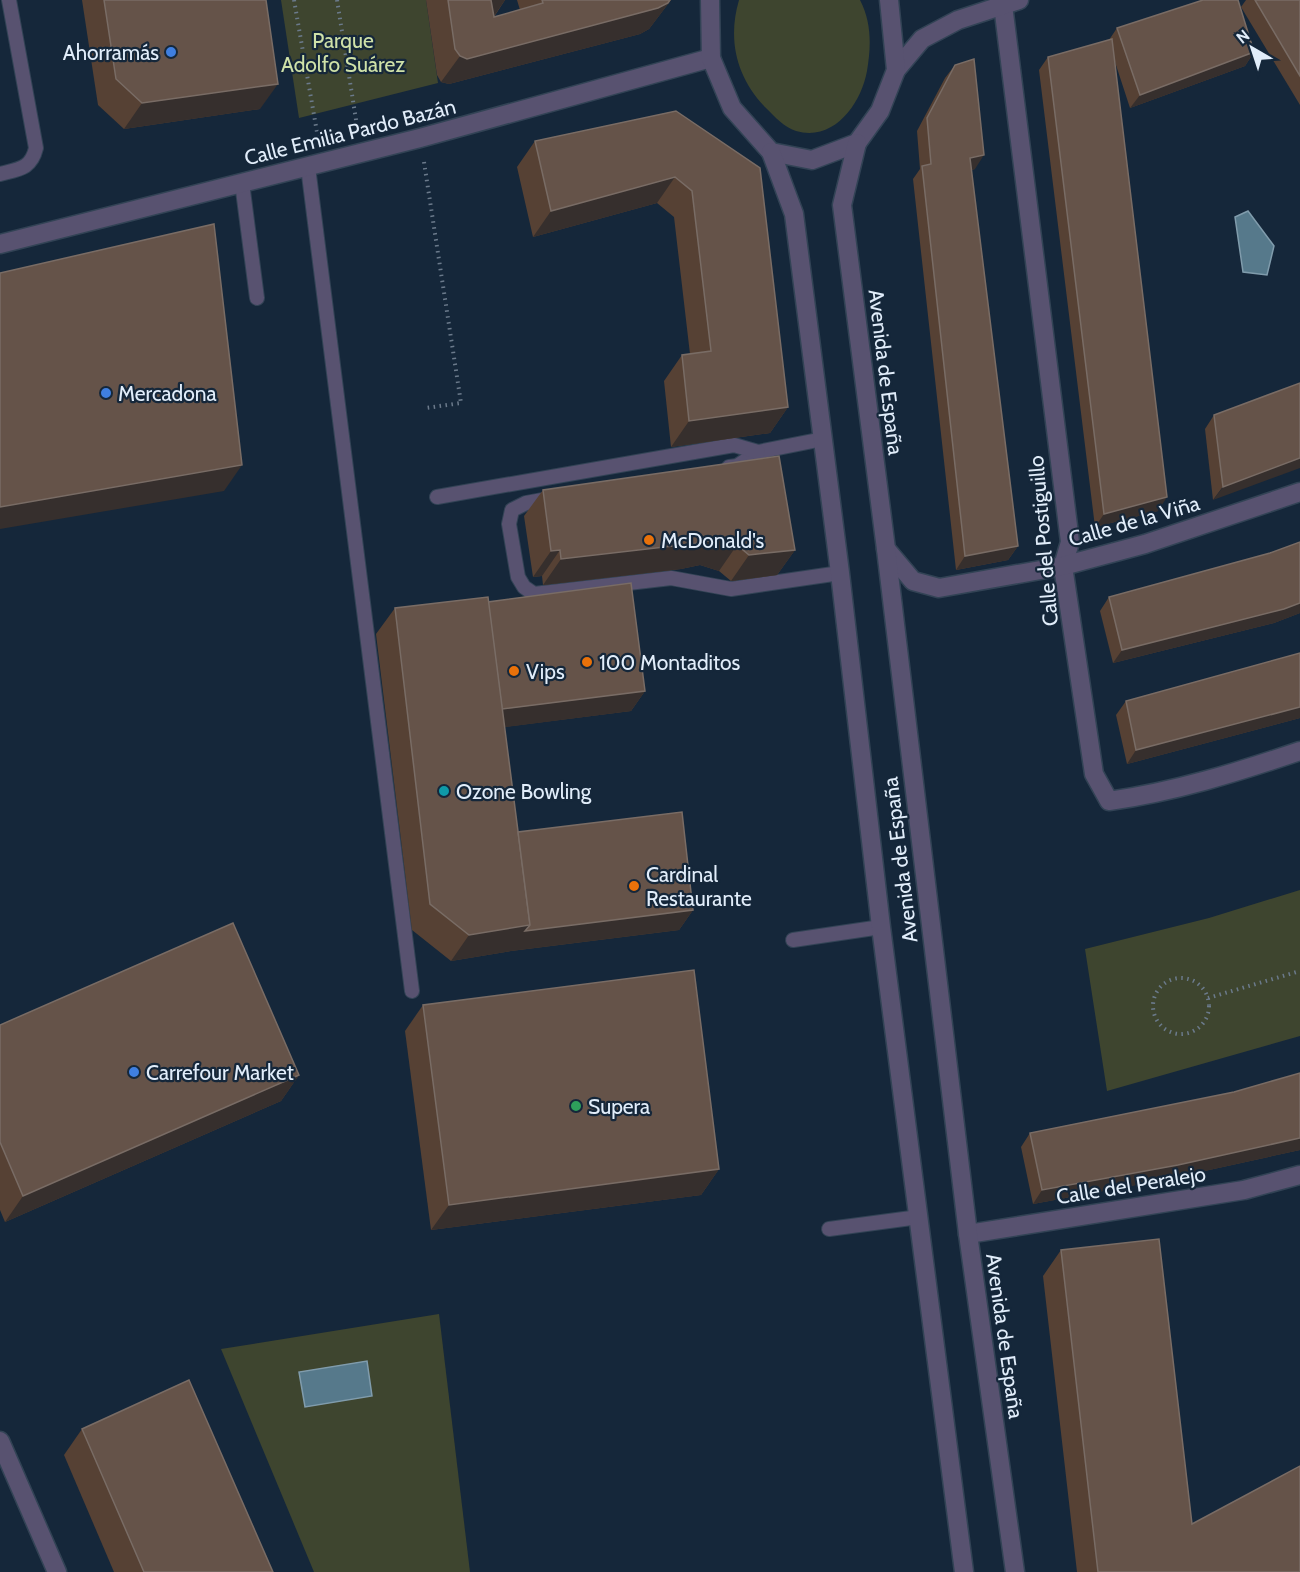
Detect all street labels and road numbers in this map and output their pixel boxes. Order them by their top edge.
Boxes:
street label: Calle Emilia Pardo Bazán [242,94,458,170]
street label: Avenida de España [863,288,909,456]
street label: Calle del Postiguillo [1023,455,1063,627]
street label: Calle de la Viña [1066,490,1202,552]
street label: Avenida de España [877,776,923,944]
street label: Calle del Peralejo [1054,1161,1208,1210]
street label: Avenida de España [981,1252,1029,1420]

